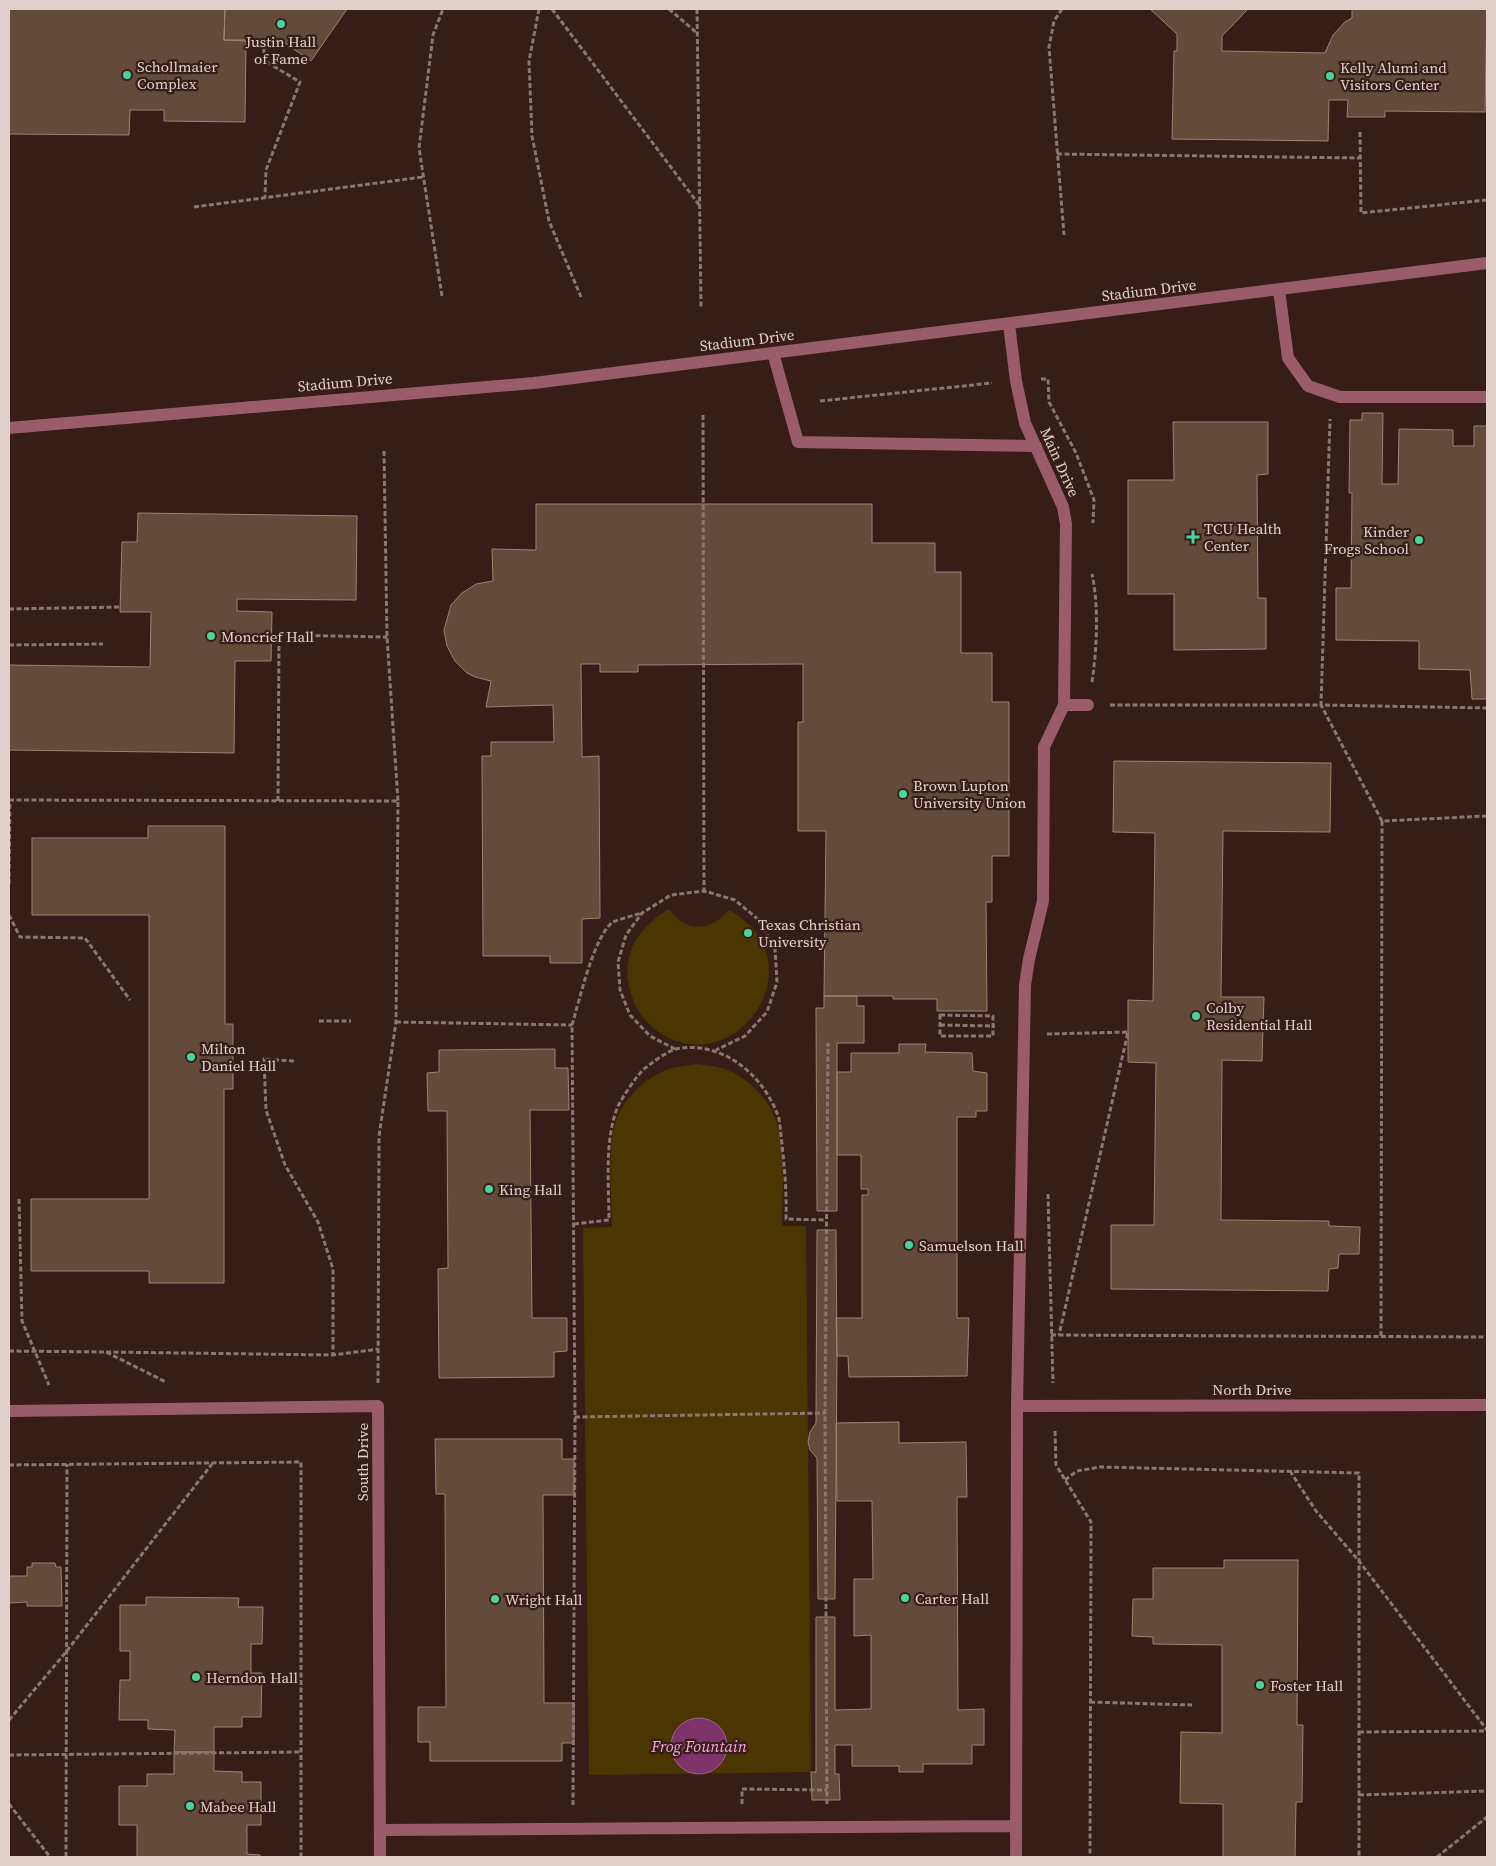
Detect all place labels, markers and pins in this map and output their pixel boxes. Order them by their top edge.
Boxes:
marker: Justin Hall of Fame [275,18,287,30]
place label: Justin Hall of Fame [245,31,317,69]
place label: Schollmaier Complex [137,56,218,94]
place label: Kelly Alumi and Visitors Center [1340,57,1447,95]
marker: Schollmaier Complex [121,69,133,81]
marker: Kelly Alumi and Visitors Center [1324,70,1336,82]
place label: TCU Health Center [1204,518,1282,556]
place label: Kinder Frogs School [1324,521,1410,559]
marker: TCU Health Center [1186,530,1200,544]
marker: Kinder Frogs School [1413,534,1425,546]
place label: Moncrief Hall [221,626,315,647]
marker: Moncrief Hall [205,630,217,642]
place label: Brown Lupton University Union [913,775,1026,813]
marker: Brown Lupton University Union [897,788,909,800]
place label: Texas Christian University [758,914,861,952]
marker: Texas Christian University [742,927,754,939]
place label: Colby Residential Hall [1206,997,1313,1035]
marker: Colby Residential Hall [1190,1010,1202,1022]
place label: Milton Daniel Hall [201,1038,277,1076]
marker: Milton Daniel Hall [185,1051,197,1063]
place label: King Hall [499,1179,562,1200]
marker: King Hall [483,1183,495,1195]
place label: Samuelson Hall [919,1235,1024,1256]
marker: Samuelson Hall [903,1239,915,1251]
place label: Carter Hall [915,1588,990,1609]
place label: Wright Hall [505,1589,583,1610]
marker: Carter Hall [899,1592,911,1604]
marker: Wright Hall [489,1593,501,1605]
place label: Herndon Hall [206,1667,299,1688]
marker: Herndon Hall [190,1671,202,1683]
place label: Foster Hall [1270,1675,1344,1696]
marker: Foster Hall [1254,1679,1266,1691]
place label: Mabee Hall [200,1796,277,1817]
marker: Mabee Hall [184,1800,196,1812]

